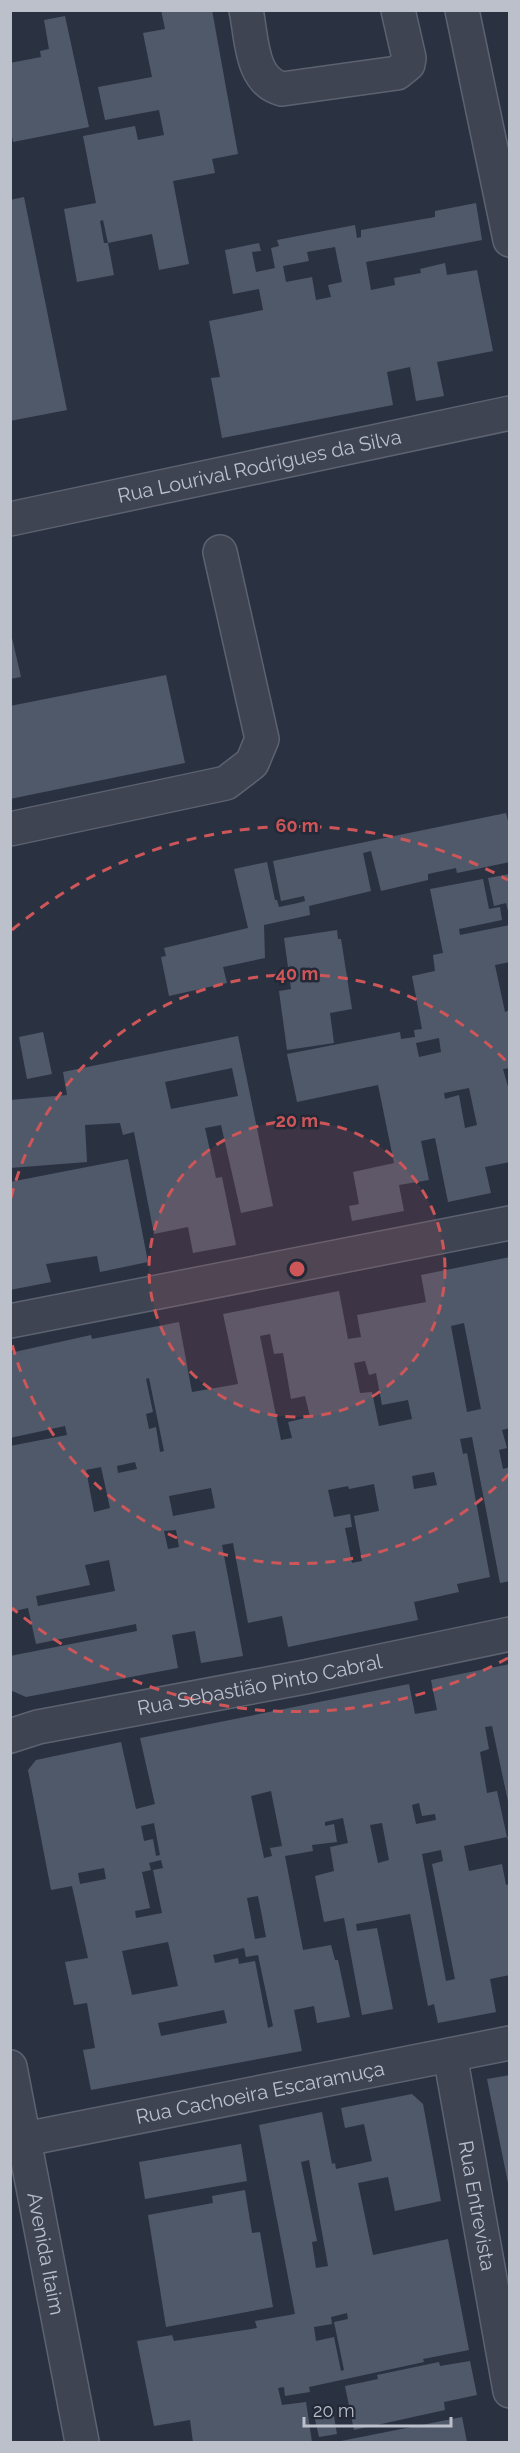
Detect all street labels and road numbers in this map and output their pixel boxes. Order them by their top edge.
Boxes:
street label: Rua Lourival Rodrigues da Silva [115,424,404,508]
street label: Rua Sebastião Pinto Cabral [135,1649,385,1720]
street label: Rua Cachoeira Escaramuça [134,2056,387,2129]
street label: Rua Entrevista [454,2139,500,2273]
street label: Avenida Itaim [22,2190,69,2317]

